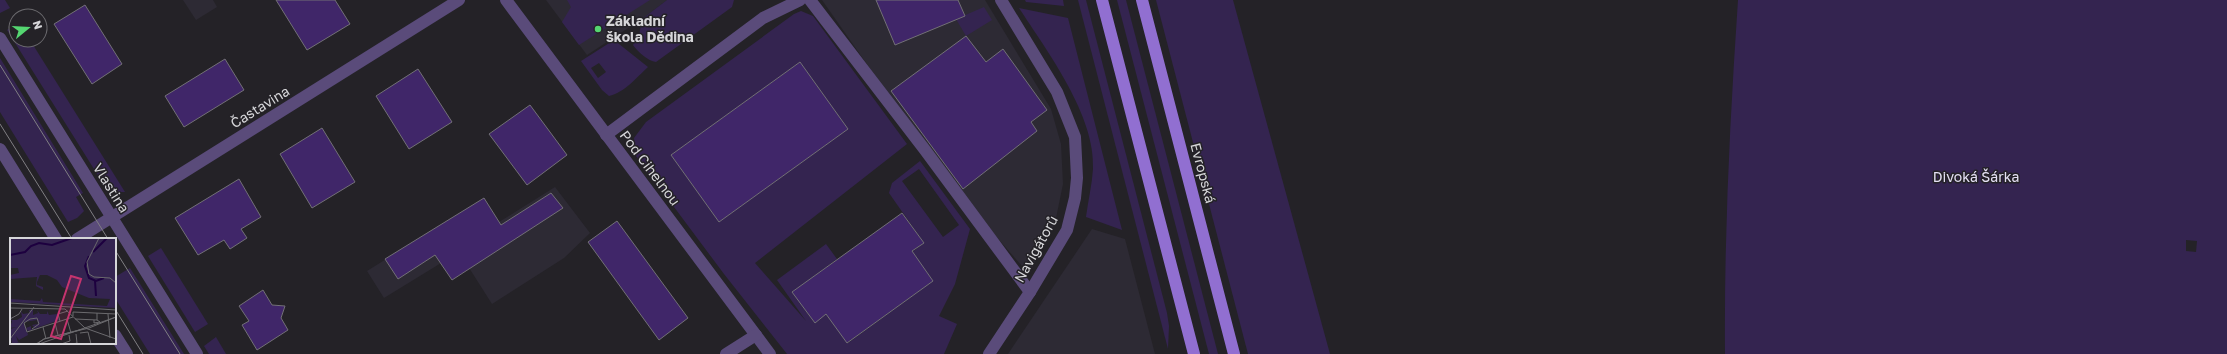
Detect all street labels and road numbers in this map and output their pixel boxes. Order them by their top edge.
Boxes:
street label: Častavina [227,82,292,131]
street label: Pod Cihelnou [617,127,684,209]
street label: Evropská [1187,141,1220,205]
street label: Vlastina [90,160,133,216]
street label: Navigátorů [1010,212,1061,285]

